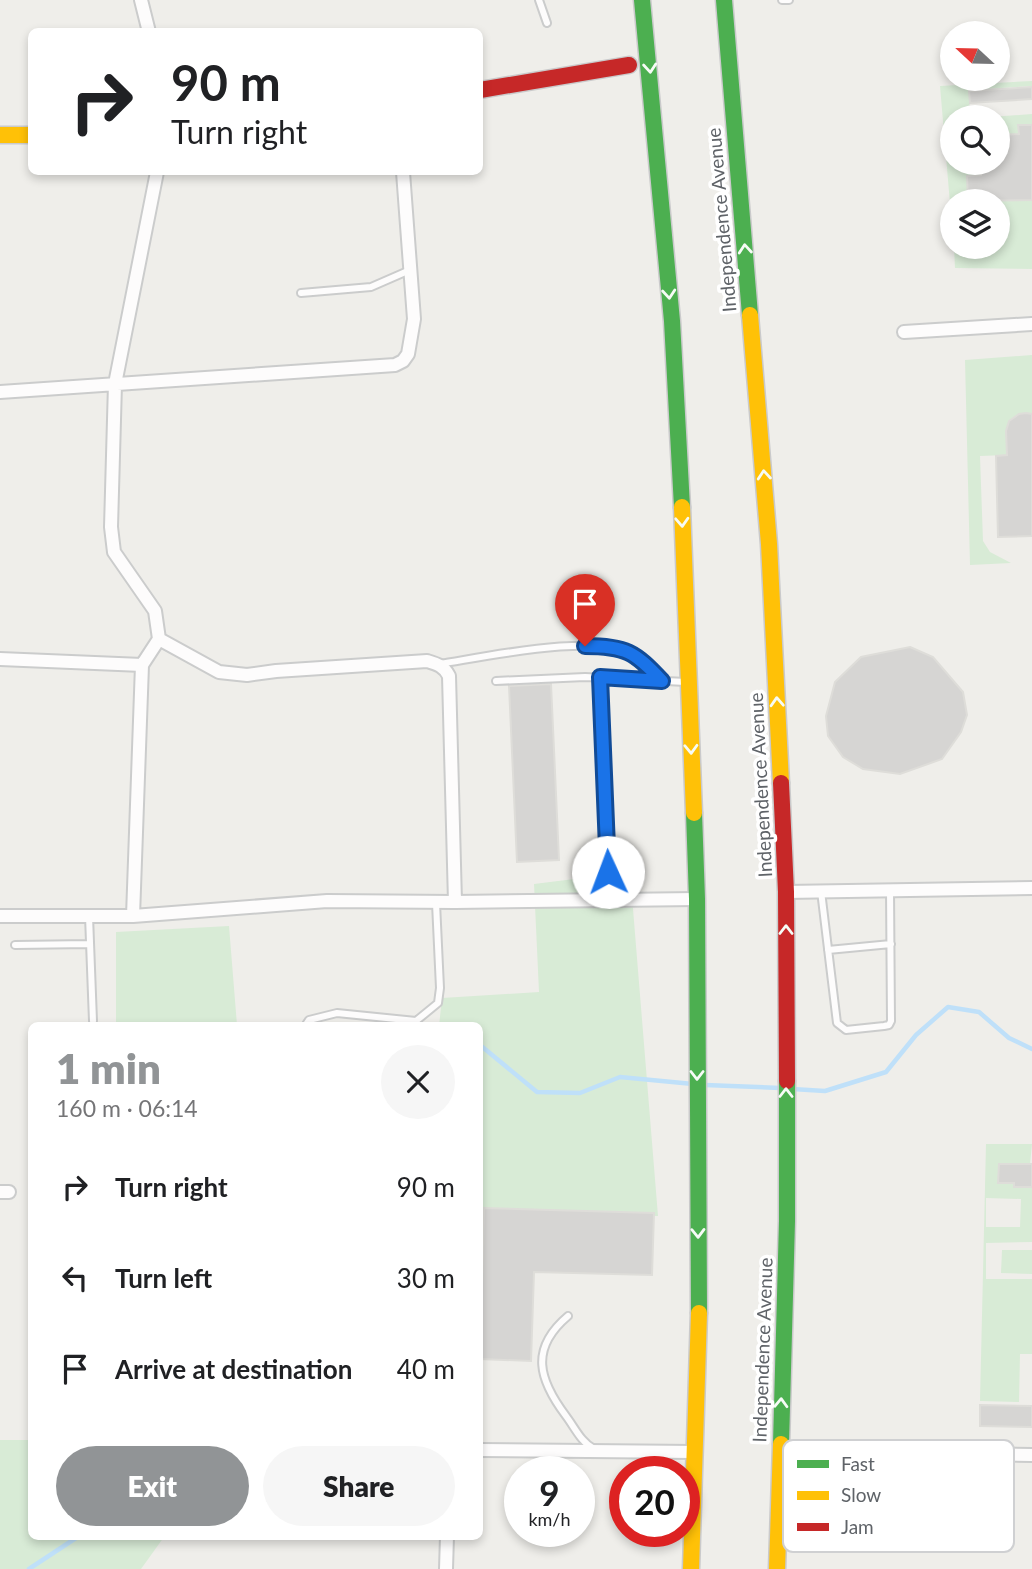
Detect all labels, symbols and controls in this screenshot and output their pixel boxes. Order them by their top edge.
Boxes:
north arrow [940,21,1010,91]
map controls [940,21,1010,259]
text: 90 m [171,53,281,111]
icon: right [56,56,147,147]
one-way arrow [642,63,657,74]
button: search [940,105,1010,175]
text: Turn right [171,112,307,151]
street label: Independence Avenue [701,127,741,313]
button: layers [940,189,1010,259]
one-way arrow [738,243,753,254]
one-way arrow [661,289,676,300]
one-way arrow [756,470,771,481]
one-way arrow [675,516,690,527]
pin [555,574,615,646]
icon: arrive [566,585,604,623]
street label: Independence Avenue [744,692,776,878]
one-way arrow [770,697,785,708]
one-way arrow [683,744,698,755]
position arrow [571,835,645,909]
one-way arrow [779,924,794,935]
text: 1 min [56,1043,161,1093]
button: close [381,1045,455,1119]
one-way arrow [689,1070,705,1081]
one-way arrow [779,1087,794,1098]
text: 160 m · 06:14 [56,1094,198,1122]
icon: right [56,1168,94,1206]
text: Turn right [115,1171,228,1203]
text: 90 m [397,1171,455,1203]
one-way arrow [690,1228,706,1239]
street label: Independence Avenue [747,1257,777,1443]
icon: left [56,1259,94,1297]
text: Turn left [115,1262,212,1294]
text: 30 m [397,1262,455,1294]
icon: arrive [56,1350,94,1388]
text: Arrive at destination [115,1353,352,1385]
text: 40 m [397,1353,455,1385]
one-way arrow [774,1397,789,1408]
legend [783,1440,1014,1552]
button: Exit [56,1446,249,1526]
button: Share [263,1446,455,1526]
text: Fast [841,1452,875,1475]
speed limit sign: 20 [609,1456,700,1547]
text: 9 [539,1471,560,1513]
text: Slow [841,1483,881,1506]
text: km/h [528,1508,571,1530]
text: Jam [841,1515,874,1538]

